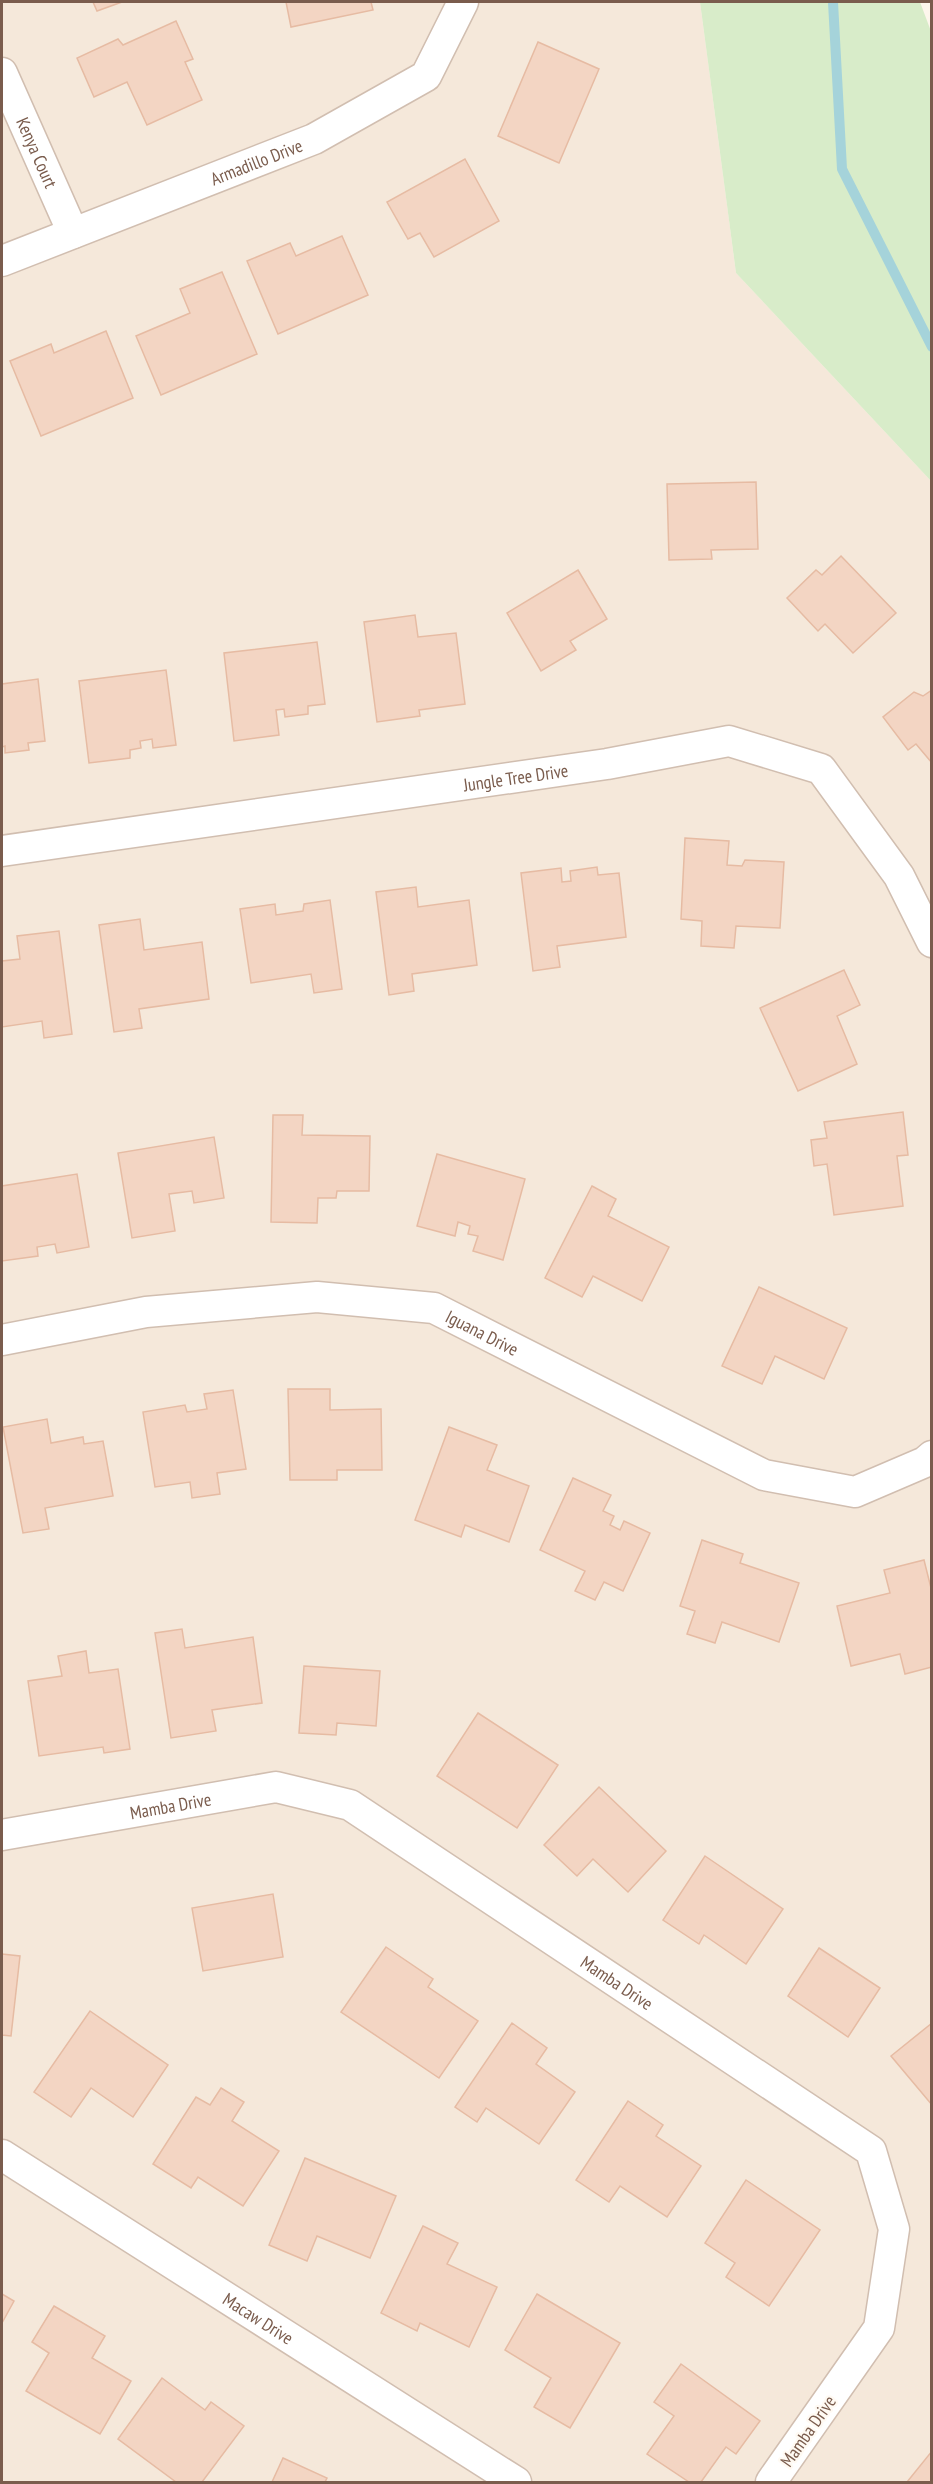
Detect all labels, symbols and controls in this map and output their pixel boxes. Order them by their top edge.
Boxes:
street label: Kenya Court [12,114,63,192]
street label: Armadillo Drive [207,133,306,190]
street label: Jungle Tree Drive [461,758,570,796]
street label: Iguana Drive [442,1304,523,1360]
street label: Mamba Drive [128,1787,213,1824]
street label: Mamba Drive [577,1950,658,2015]
street label: Macaw Drive [219,2287,298,2349]
street label: Mamba Drive [775,2391,841,2471]

